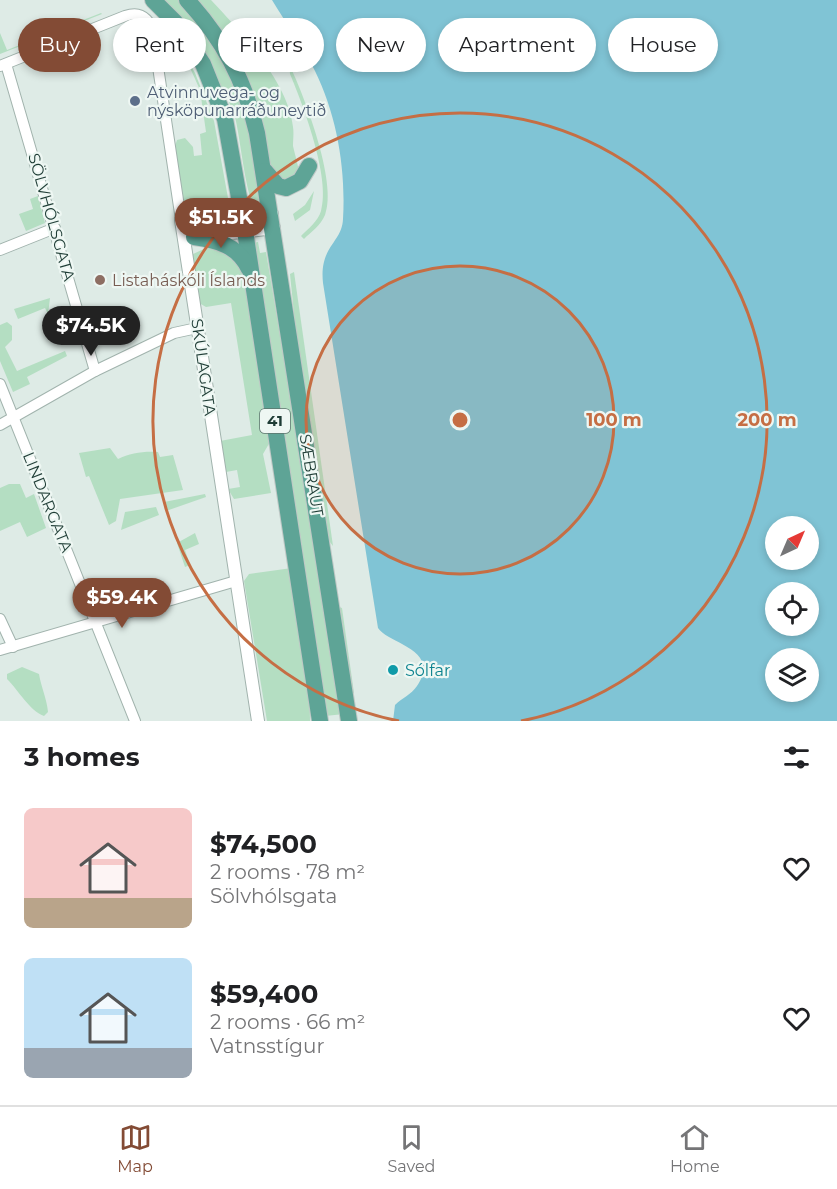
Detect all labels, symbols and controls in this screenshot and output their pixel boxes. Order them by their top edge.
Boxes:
chip: Buy [18,18,101,72]
chip: Rent [113,18,206,72]
chip: Filters [218,18,324,72]
chip: New [336,18,426,72]
chip: Apartment [438,18,596,72]
chip: House [608,18,718,72]
place label: Atvinnuvega- og nýsköpunarráðuneytið [147,83,326,120]
marker: Atvinnuvega- og nýsköpunarráðuneytið [128,94,142,108]
street label: SÖLVHÓLSGATA [24,151,80,284]
pin: $51.5K [172,198,270,249]
text: $51.5K [189,205,253,229]
place label: Listaháskóli Íslands [112,271,265,290]
marker: Listaháskóli Íslands [93,273,107,287]
pin: $74.5K [42,306,140,357]
text: $74.5K [56,313,126,337]
street label: SKÚLAGATA [187,317,220,417]
road number: 41 [260,409,290,433]
text: 100 m [586,409,642,431]
text: 200 m [737,409,797,431]
centre of rings [450,410,470,430]
street label: SÆBRAUT [296,433,327,518]
street label: LINDARGATA [19,449,77,556]
north arrow [765,516,819,570]
map controls [765,516,819,702]
pin: $59.4K [73,578,171,629]
button: locate [765,582,819,636]
text: $59.4K [87,585,157,609]
button: layers [765,648,819,702]
place label: Sólfar [405,661,450,680]
marker: Sólfar [386,663,400,677]
text: 3 homes [24,741,139,773]
icon: filters [780,741,813,774]
text: $74,500 [210,828,317,860]
icon: home [72,832,144,904]
icon: heart [780,852,813,885]
text: 2 rooms · 78 m² [210,860,365,884]
text: Sölvhólsgata [210,884,337,908]
text: $59,400 [210,978,318,1010]
icon: home [72,982,144,1054]
icon: heart [780,1002,813,1035]
text: 2 rooms · 66 m² [210,1010,365,1034]
text: Vatnsstígur [210,1034,324,1058]
tab: Map [117,1121,153,1176]
tab: Saved [387,1121,435,1176]
tab: Home [670,1121,720,1176]

